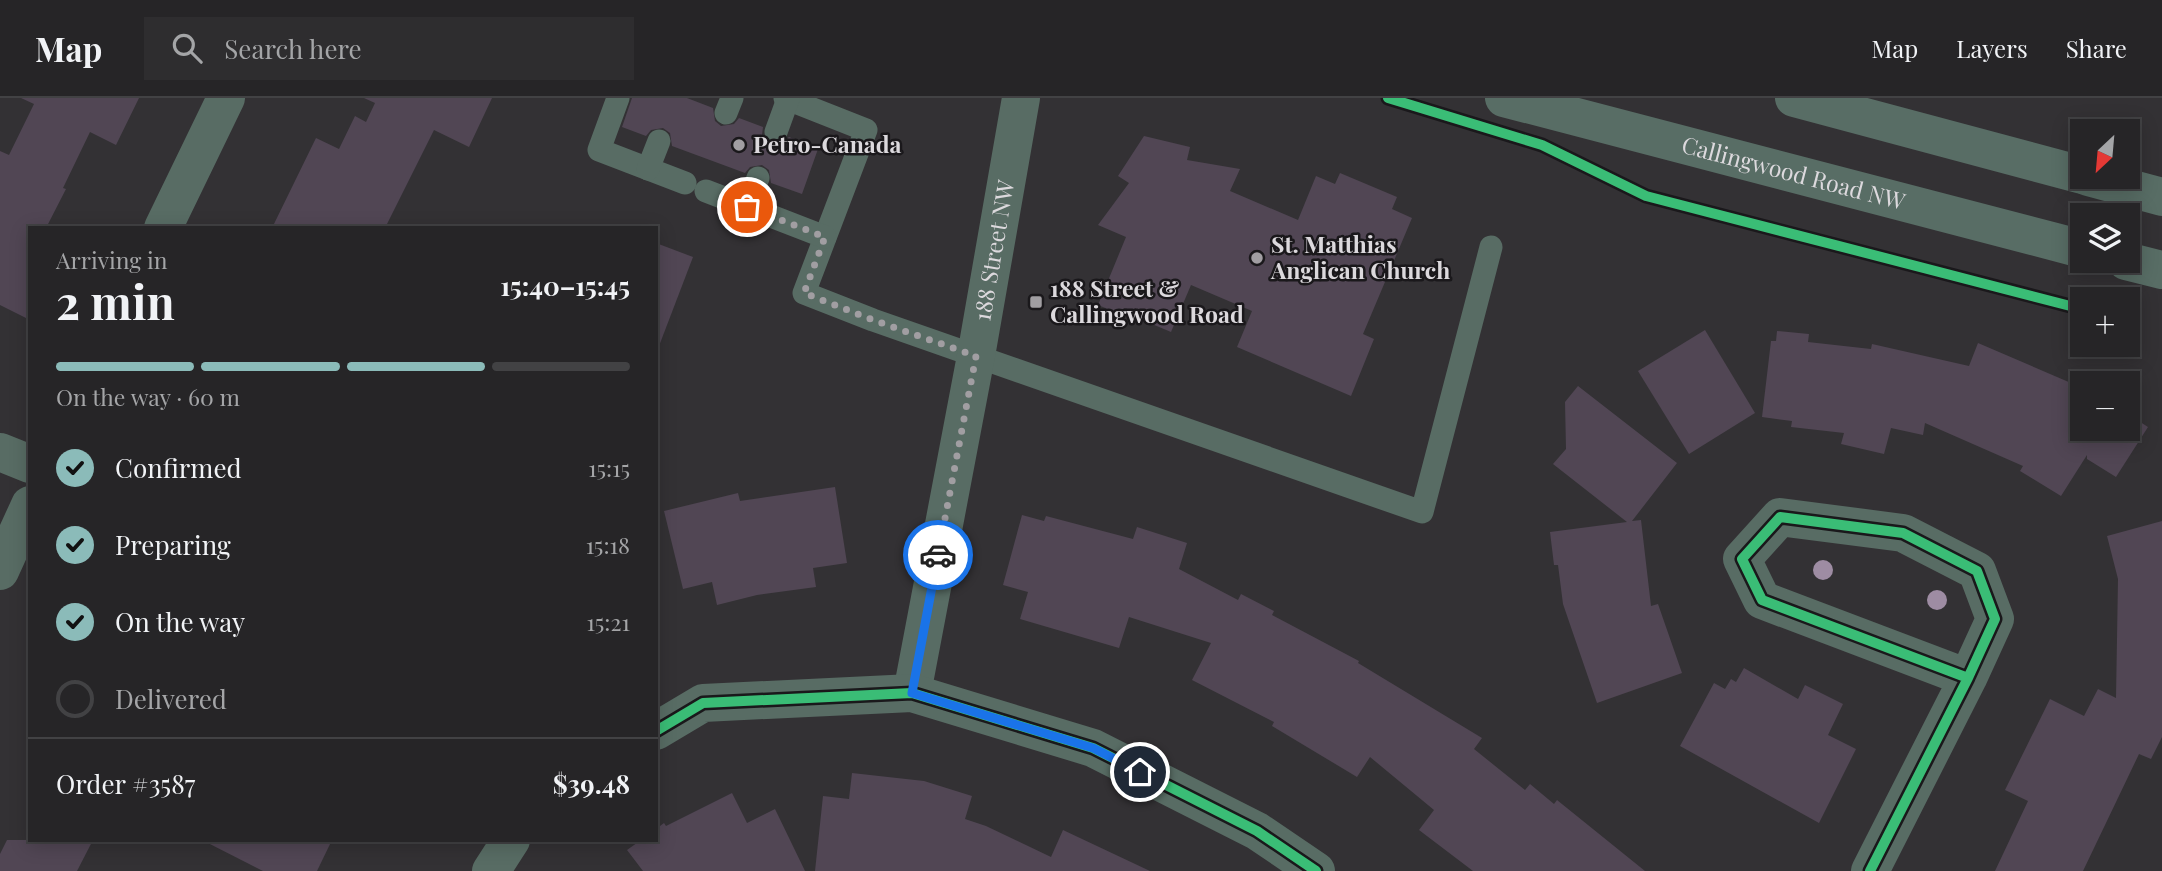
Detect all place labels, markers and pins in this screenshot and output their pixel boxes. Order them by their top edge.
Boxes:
place label: Petro-Canada [753,128,901,159]
marker: Petro-Canada [731,137,747,153]
pin [717,177,777,237]
place label: St. Matthias Anglican Church [1270,228,1450,285]
marker: St. Matthias Anglican Church [1249,250,1265,266]
place label: 188 Street & Callingwood Road [1050,272,1244,329]
marker: 188 Street & Callingwood Road [1028,294,1044,310]
pin [1110,742,1170,802]

